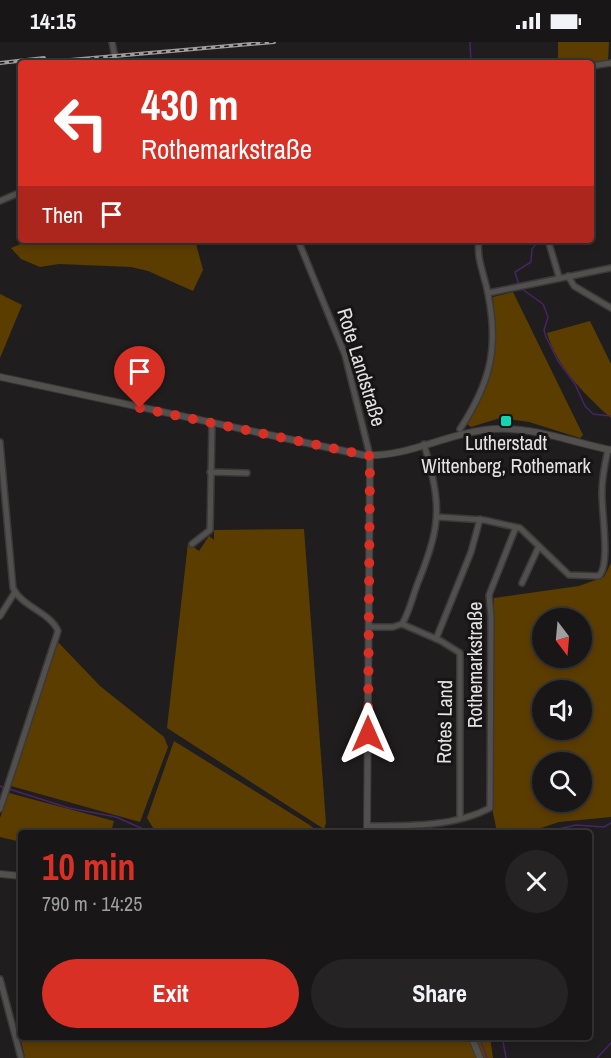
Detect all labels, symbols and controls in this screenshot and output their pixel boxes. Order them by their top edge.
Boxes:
text: 14:15 [30,6,76,36]
text: 430 m [141,77,239,133]
icon: left [42,84,120,162]
text: Rothemarkstraße [141,131,312,167]
icon: arrive [95,198,128,231]
text: Then [42,200,83,230]
street label: Rote Landstraße [331,305,393,429]
pin [114,346,165,408]
icon: arrive [123,355,156,388]
marker: Lutherstadt Wittenberg, Rothemark [499,414,513,428]
place label: Lutherstadt Wittenberg, Rothemark [421,429,592,479]
street label: Rothemarkstraße [461,602,488,728]
north arrow [532,608,592,668]
map controls [532,608,592,812]
street label: Rotes Land [430,680,458,764]
button: sound [532,680,592,740]
position arrow [336,702,400,766]
button: search [532,752,592,812]
text: 10 min [42,843,136,891]
button: close [505,850,568,913]
text: 790 m · 14:25 [42,890,142,917]
button: Exit [42,959,299,1028]
button: Share [311,959,568,1028]

